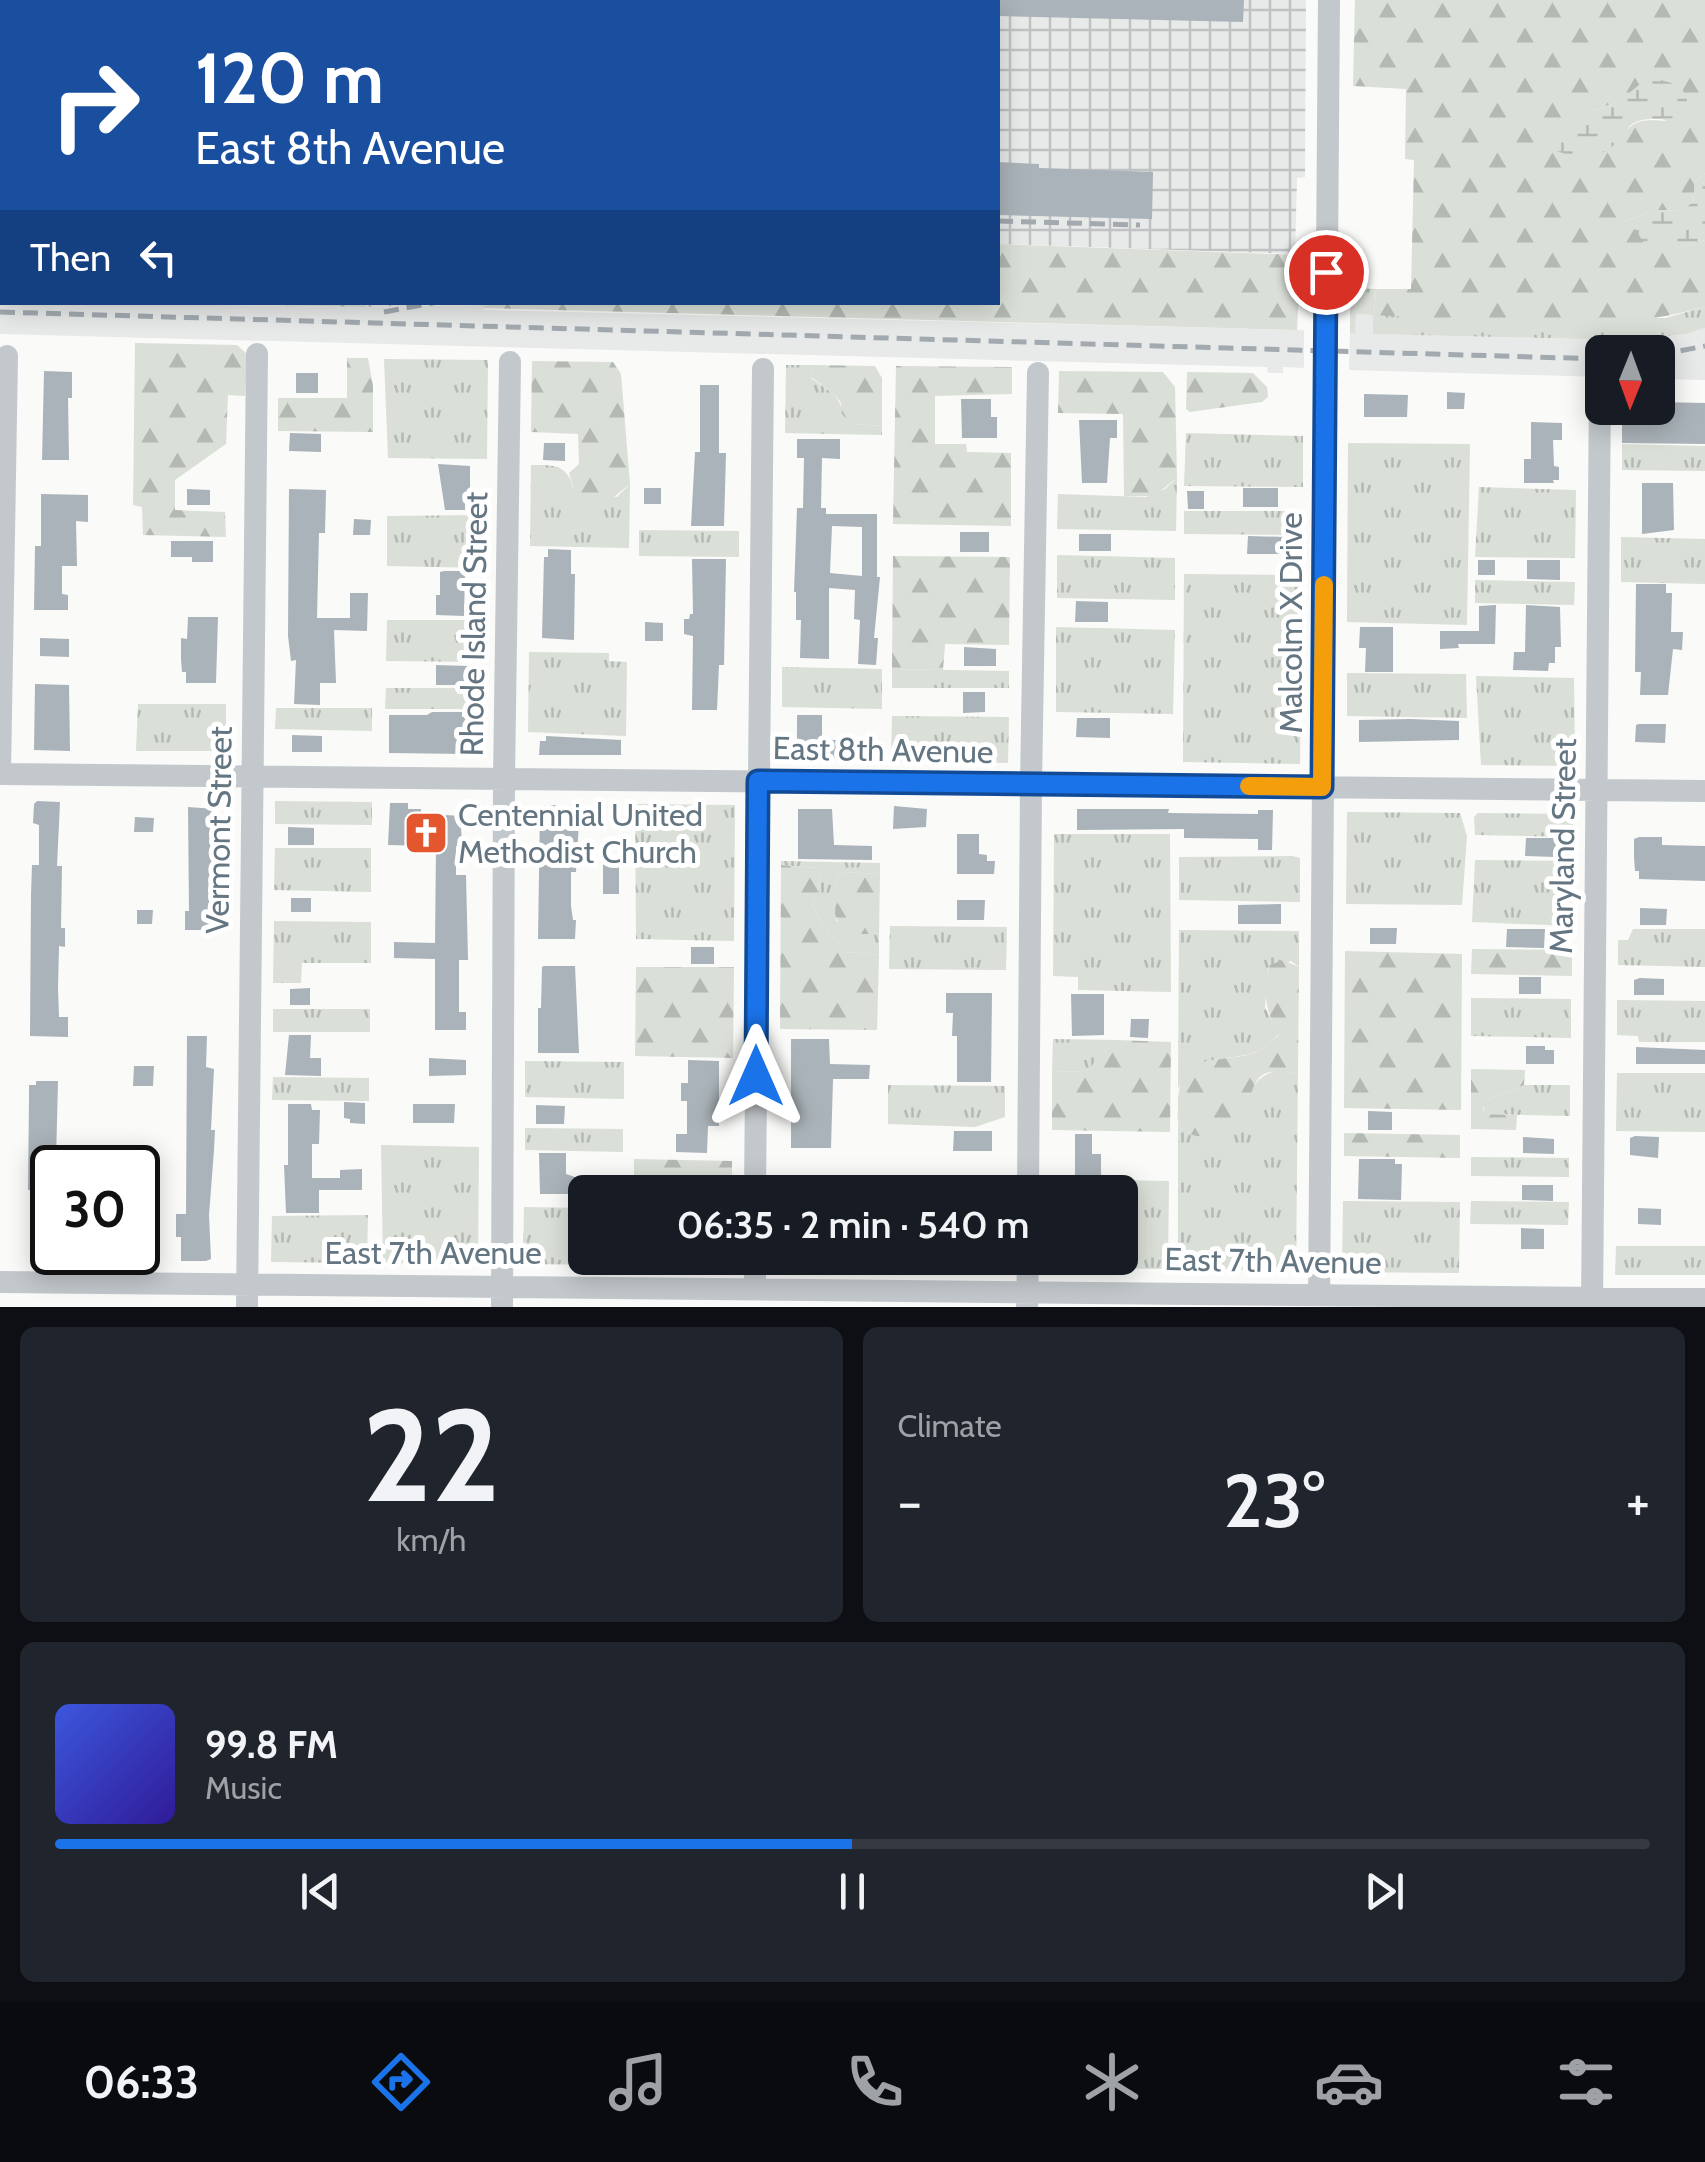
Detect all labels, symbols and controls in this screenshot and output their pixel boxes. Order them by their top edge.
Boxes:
text: 120 m [195,35,384,121]
icon: right [30,40,160,170]
text: East 8th Avenue [195,121,505,175]
icon: left [131,230,186,285]
pin [1284,230,1369,315]
text: Then [30,234,111,281]
icon: arrive [1299,245,1354,300]
north arrow [1585,335,1675,425]
map controls [1585,335,1675,425]
street label: Rhode Island Street [452,491,495,757]
street label: Malcolm X Drive [1271,512,1310,734]
street label: Vermont Street [197,726,240,934]
street label: East 8th Avenue [772,728,994,771]
street label: Maryland Street [1541,738,1584,954]
place label: Centennial United Methodist Church [458,795,703,871]
church icon: Centennial United Methodist Church [403,810,449,856]
position arrow [704,1024,808,1128]
speed limit sign: 30 [30,1145,160,1275]
text: 06:35 · 2 min · 540 m [677,1201,1029,1248]
street label: East 7th Avenue [324,1233,542,1272]
street label: East 7th Avenue [1164,1239,1382,1282]
text: 22 [362,1376,500,1534]
text: Climate [898,1406,1002,1445]
text: 23° [1223,1455,1325,1546]
text: − [898,1468,922,1535]
text: + [1626,1468,1650,1535]
text: km/h [396,1520,466,1559]
text: 99.8 FM [205,1721,338,1768]
text: Music [205,1768,282,1807]
icon: previous [293,1864,348,1919]
icon: pause [825,1864,880,1919]
icon: next [1357,1864,1412,1919]
icon: directions [366,2047,436,2117]
icon: music [603,2047,673,2117]
icon: phone [840,2047,910,2117]
icon: climate [1077,2047,1147,2117]
icon: car [1314,2047,1384,2117]
icon: filters [1551,2047,1621,2117]
text: 06:33 [84,2055,199,2109]

